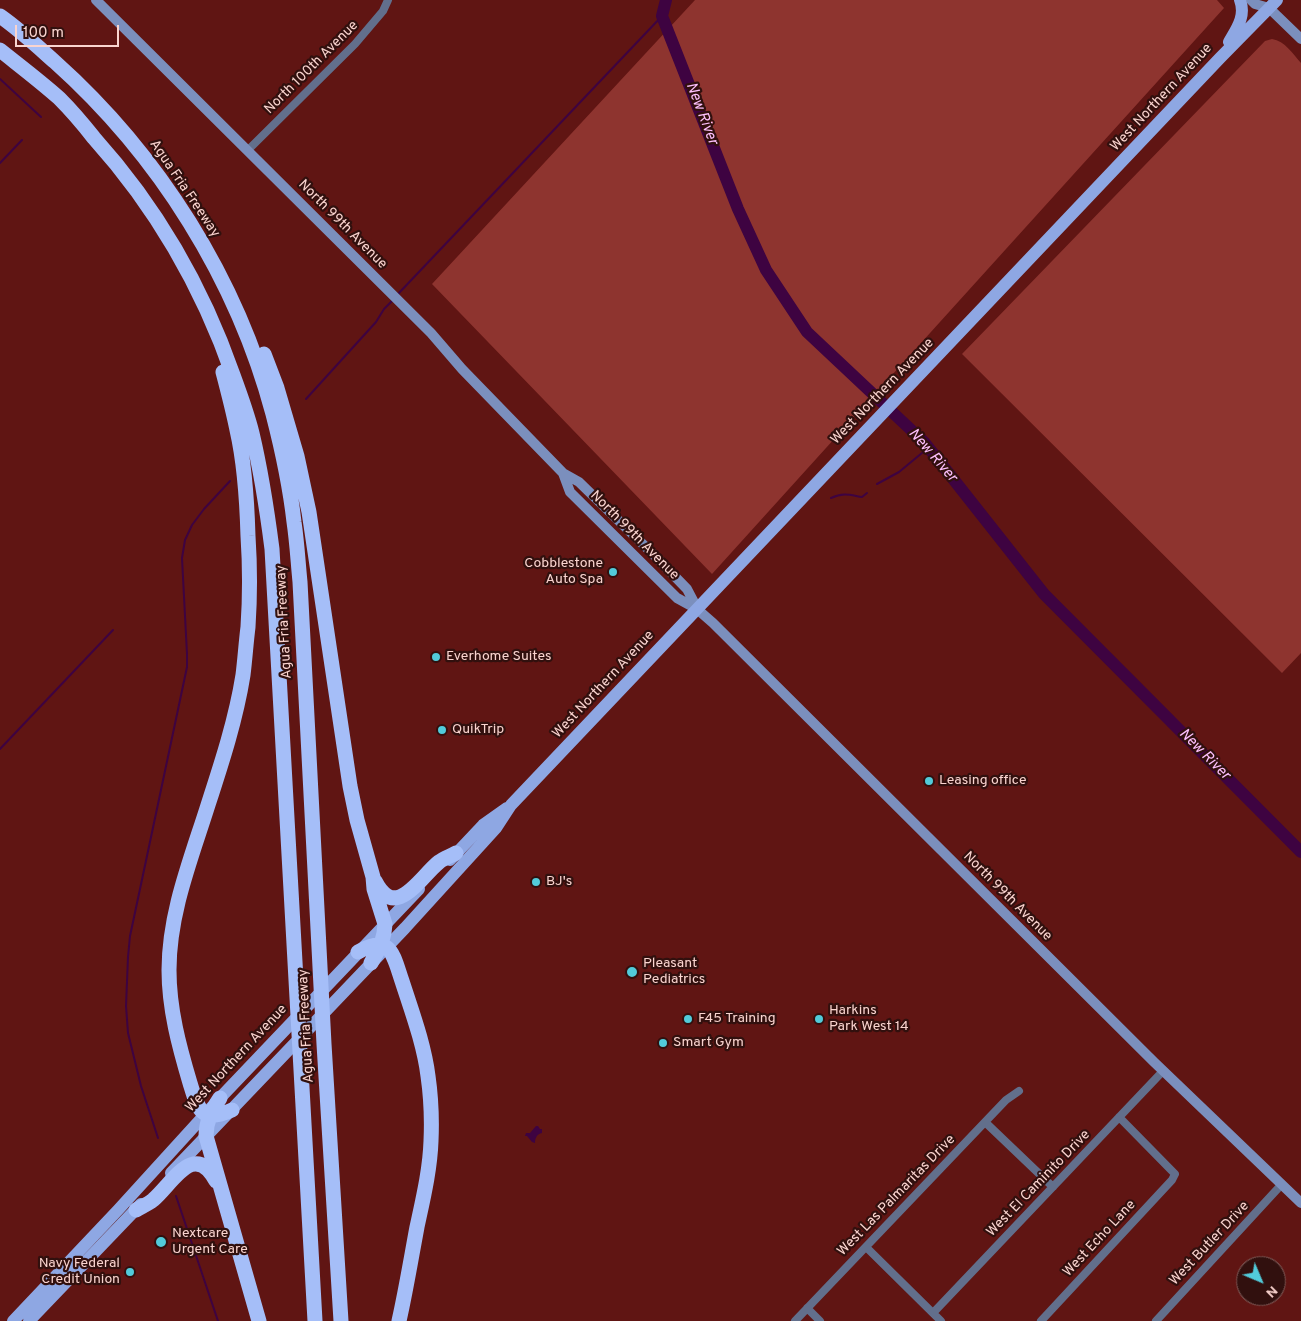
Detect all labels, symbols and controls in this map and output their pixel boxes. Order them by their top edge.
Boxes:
scale bar [18,15,121,47]
street label: North 100th Avenue [262,18,362,118]
text: 100 m [23,24,64,43]
street label: West Northern Avenue [1108,41,1216,155]
water label: New River [681,80,721,148]
street label: Agua Fria Freeway [145,137,223,241]
street label: North 99th Avenue [294,177,390,273]
street label: West Northern Avenue [828,335,938,449]
water label: New River [904,425,960,487]
street label: North 99th Avenue [586,488,682,584]
place label: Cobblestone Auto Spa [524,556,603,588]
street label: Agua Fria Freeway [274,565,296,679]
marker: Cobblestone Auto Spa [607,566,619,578]
street label: West Northern Avenue [550,628,658,742]
place label: Everhome Suites [446,649,551,665]
marker: Everhome Suites [430,651,442,663]
place label: QuikTrip [452,722,504,738]
marker: QuikTrip [436,724,448,736]
water label: New River [1174,725,1234,785]
place label: Leasing office [939,773,1026,789]
marker: Leasing office [923,775,935,787]
street label: North 99th Avenue [959,849,1055,945]
place label: BJ's [546,874,572,890]
marker: BJ's [530,876,542,888]
place label: Pleasant Pediatrics [643,956,705,989]
marker: Pleasant Pediatrics [625,965,639,979]
street label: Agua Fria Freeway [296,969,318,1083]
street label: West Northern Avenue [183,1002,291,1116]
place label: Harkins Park West 14 [829,1003,909,1036]
place label: F45 Training [698,1011,776,1027]
marker: F45 Training [682,1013,694,1025]
marker: Harkins Park West 14 [813,1013,825,1025]
place label: Smart Gym [673,1035,744,1051]
marker: Smart Gym [657,1037,669,1049]
street label: West El Caminito Drive [984,1127,1094,1241]
street label: West Las Palmaritas Drive [835,1132,959,1260]
street label: West Echo Lane [1060,1197,1140,1281]
street label: West Butler Drive [1167,1198,1253,1290]
place label: Nextcare Urgent Care [172,1226,248,1258]
marker: Nextcare Urgent Care [154,1235,168,1249]
place label: Navy Federal Credit Union [39,1256,120,1288]
north arrow [1236,1256,1286,1306]
marker: Navy Federal Credit Union [124,1266,136,1278]
text: N [1262,1282,1281,1301]

